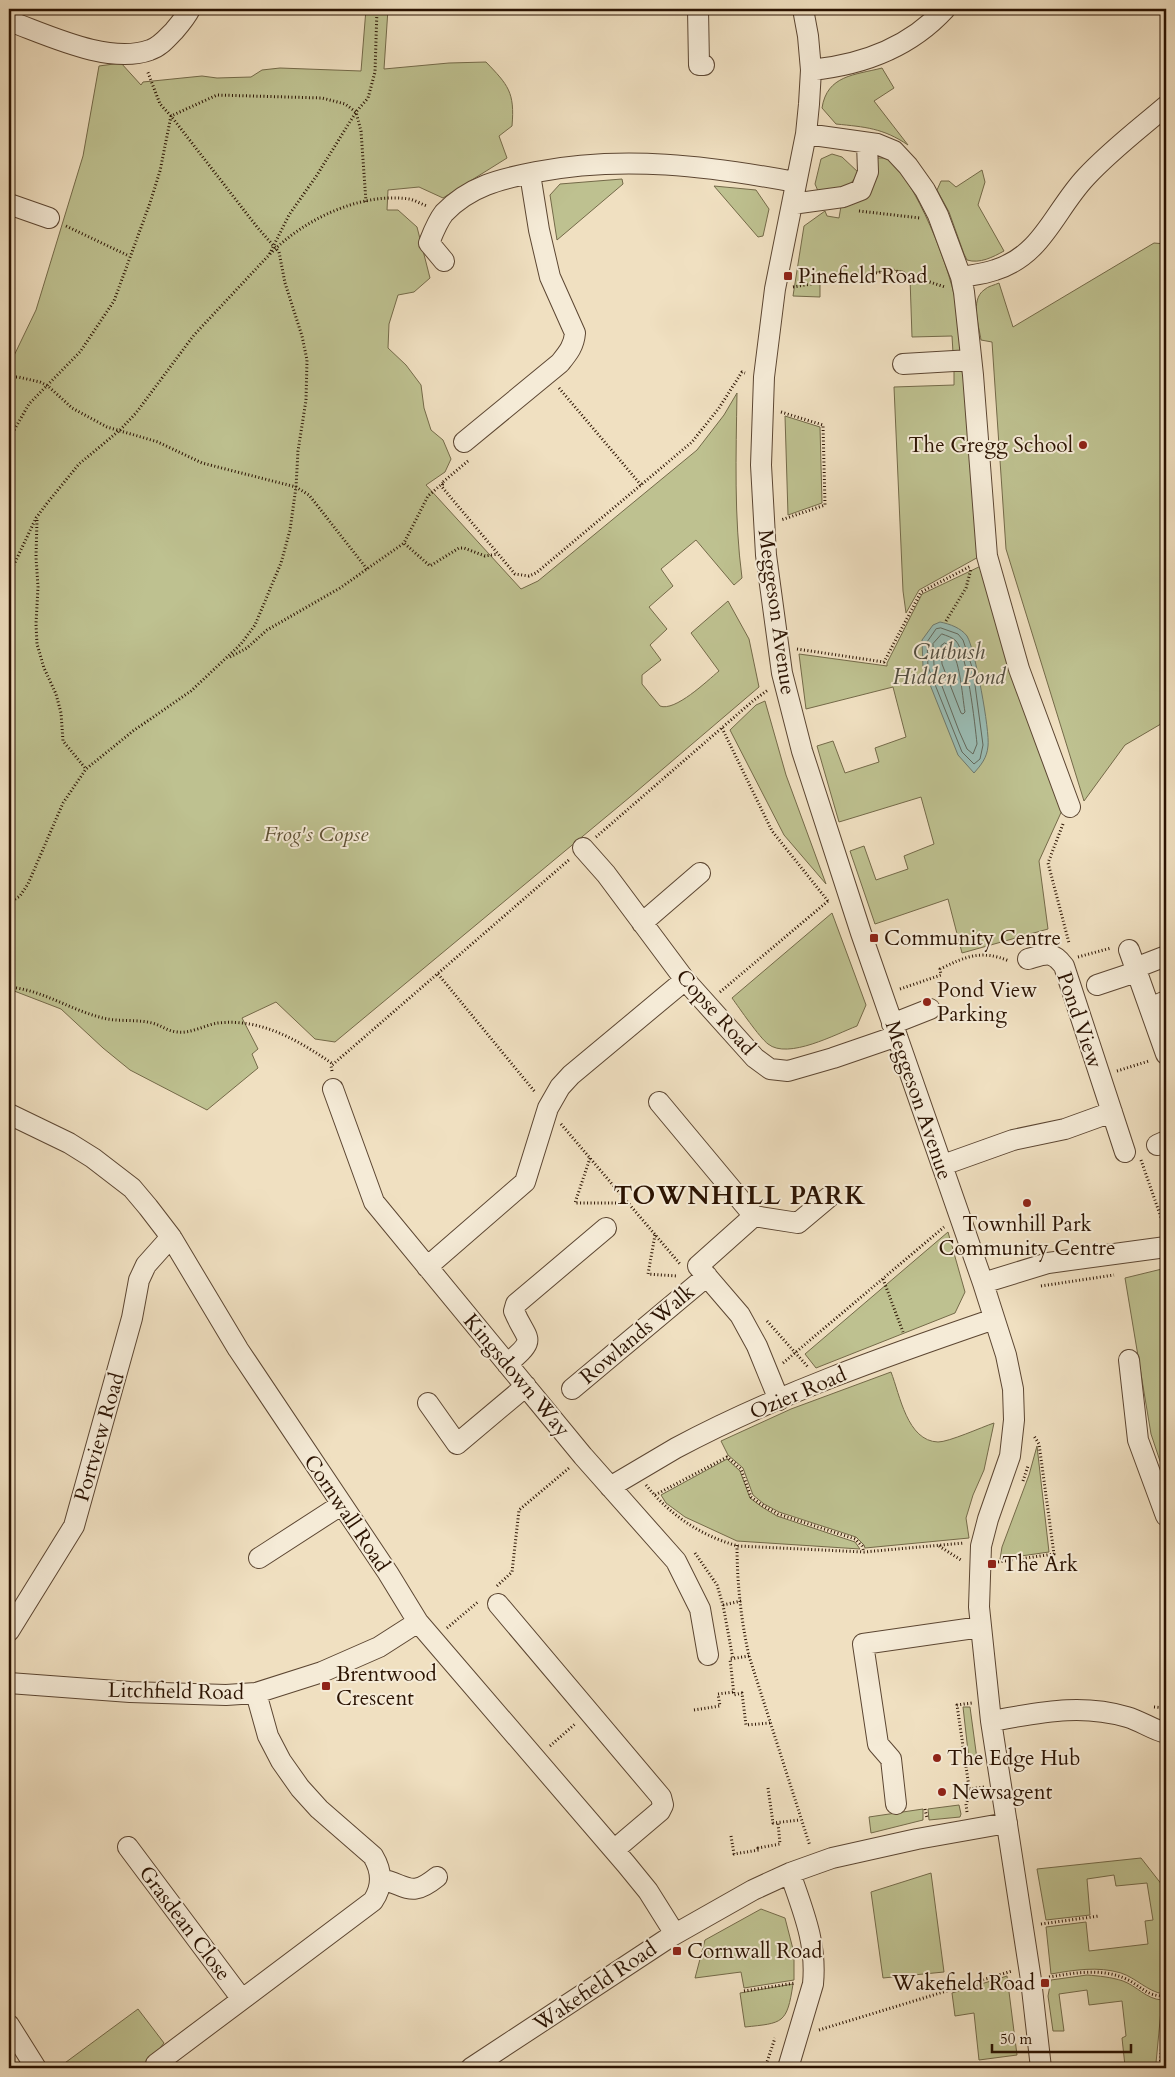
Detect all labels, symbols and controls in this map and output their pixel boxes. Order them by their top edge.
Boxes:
place label: Pinefield Road [798,262,927,291]
marker: Pinefield Road [782,270,794,282]
place label: The Gregg School [908,431,1073,460]
marker: The Gregg School [1077,439,1089,451]
street label: Meggeson Avenue [751,528,802,697]
water label: Cutbush Hidden Pond [893,637,1007,692]
park label: Frog's Copse [264,820,369,849]
place label: Community Centre [884,924,1061,953]
marker: Community Centre [868,932,880,944]
street label: Copse Road [669,963,762,1062]
street label: Pond View [1050,968,1110,1072]
place label: Pond View Parking [937,976,1037,1029]
marker: Pond View Parking [921,996,933,1008]
street label: Meggeson Avenue [878,1017,959,1184]
district label: TOWNHILL PARK [614,1178,866,1213]
marker: Townhill Park Community Centre [1021,1197,1033,1209]
place label: Townhill Park Community Centre [938,1210,1116,1263]
street label: Rowlands Walk [574,1277,702,1391]
street label: Kingsdown Way [456,1308,577,1443]
street label: Ozier Road [745,1360,851,1427]
street label: Portview Road [67,1369,132,1505]
street label: Cornwall Road [297,1449,396,1578]
place label: The Ark [1002,1550,1079,1579]
marker: The Ark [986,1558,998,1570]
place label: Brentwood Crescent [336,1660,437,1713]
street label: Litchfield Road [108,1676,244,1707]
marker: Brentwood Crescent [320,1680,332,1692]
place label: The Edge Hub [947,1744,1081,1773]
marker: The Edge Hub [931,1752,943,1764]
place label: Newsagent [952,1778,1053,1807]
marker: Newsagent [936,1786,948,1798]
street label: Grasdean Close [132,1860,237,1987]
street label: Wakefield Road [527,1934,663,2039]
place label: Cornwall Road [687,1937,822,1966]
marker: Cornwall Road [671,1945,683,1957]
place label: Wakefield Road [891,1969,1035,1998]
marker: Wakefield Road [1039,1977,1051,1989]
scale bar [992,2022,1131,2054]
text: 50 m [1000,2029,1032,2049]

